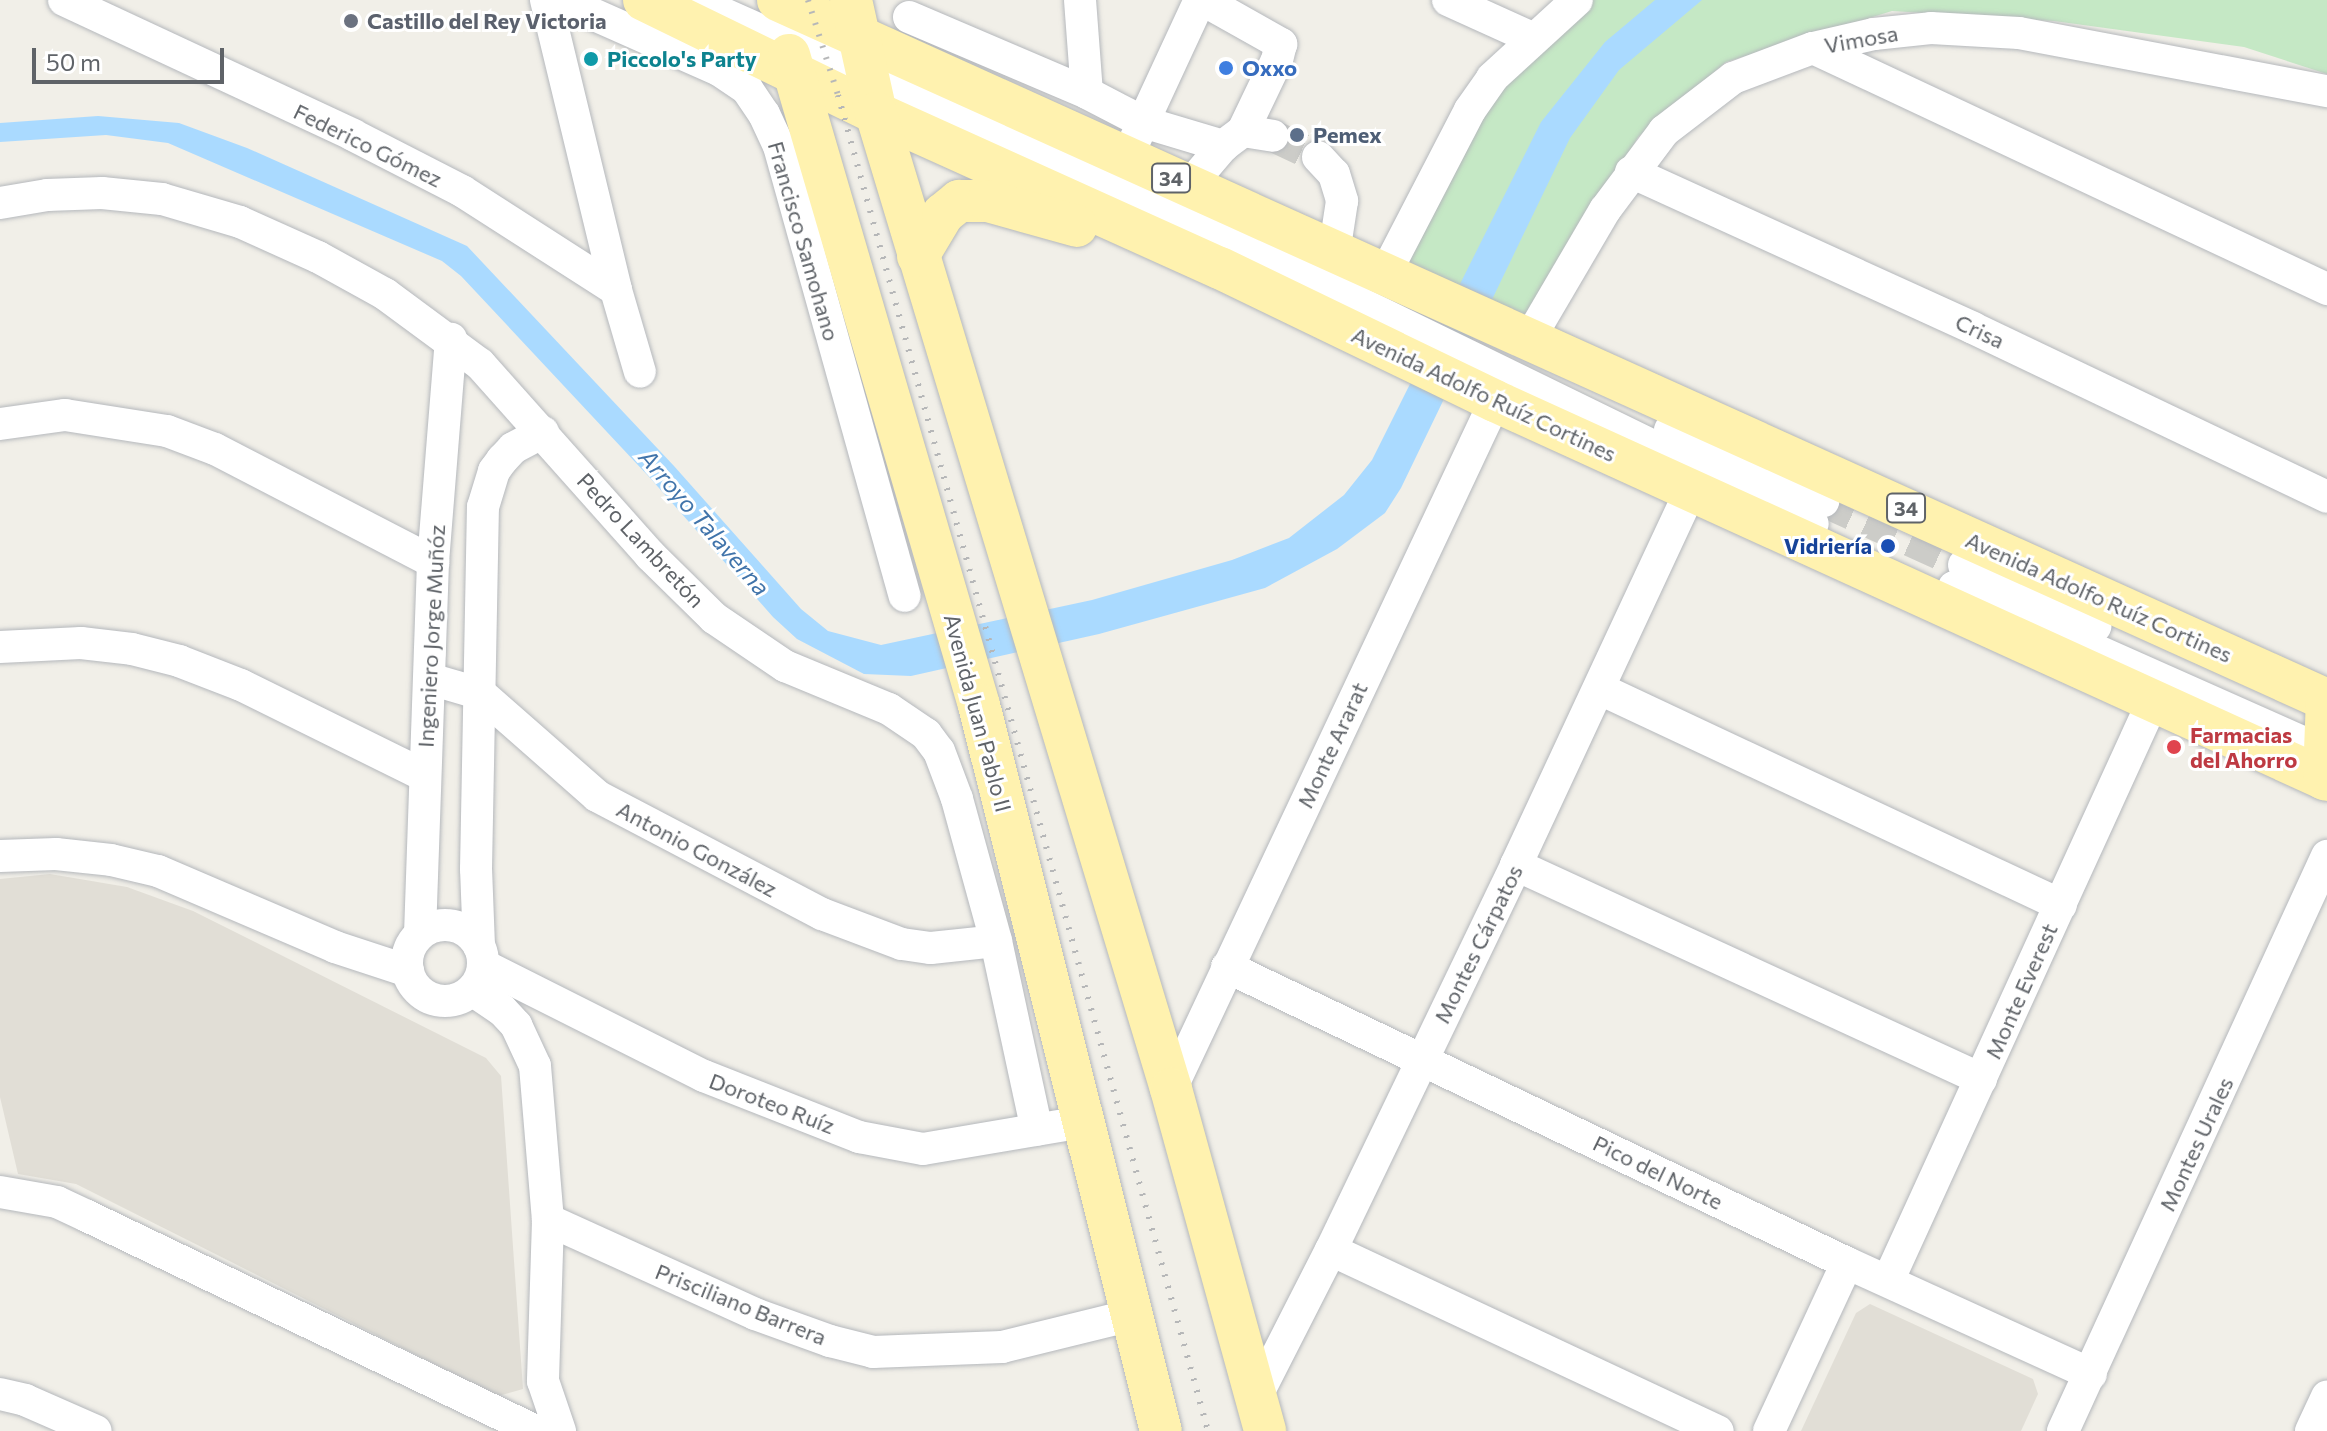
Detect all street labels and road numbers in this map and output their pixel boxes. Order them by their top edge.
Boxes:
street label: Vimosa [1822,20,1900,58]
street label: Federico Gómez [290,98,446,192]
street label: Francisco Samohano [763,138,845,344]
road number: 34 [1151,162,1191,194]
street label: Crisa [1951,308,2009,354]
street label: Avenida Adolfo Ruíz Cortines [1348,321,1620,467]
street label: Pedro Lambretón [572,467,710,613]
road number: 34 [1886,492,1926,524]
street label: Ingeniero Jorge Muñóz [412,524,450,748]
street label: Avenida Adolfo Ruíz Cortines [1962,526,2236,668]
street label: Avenida Juan Pablo II [939,611,1017,815]
street label: Monte Ararat [1291,678,1373,812]
street label: Antonio González [612,796,782,902]
street label: Montes Cárpatos [1428,860,1528,1028]
street label: Monte Everest [1979,919,2063,1063]
street label: Doroteo Ruíz [706,1067,838,1139]
street label: Montes Urales [2153,1073,2239,1215]
street label: Pico del Norte [1589,1129,1727,1215]
street label: Prisciliano Barrera [652,1258,830,1350]

